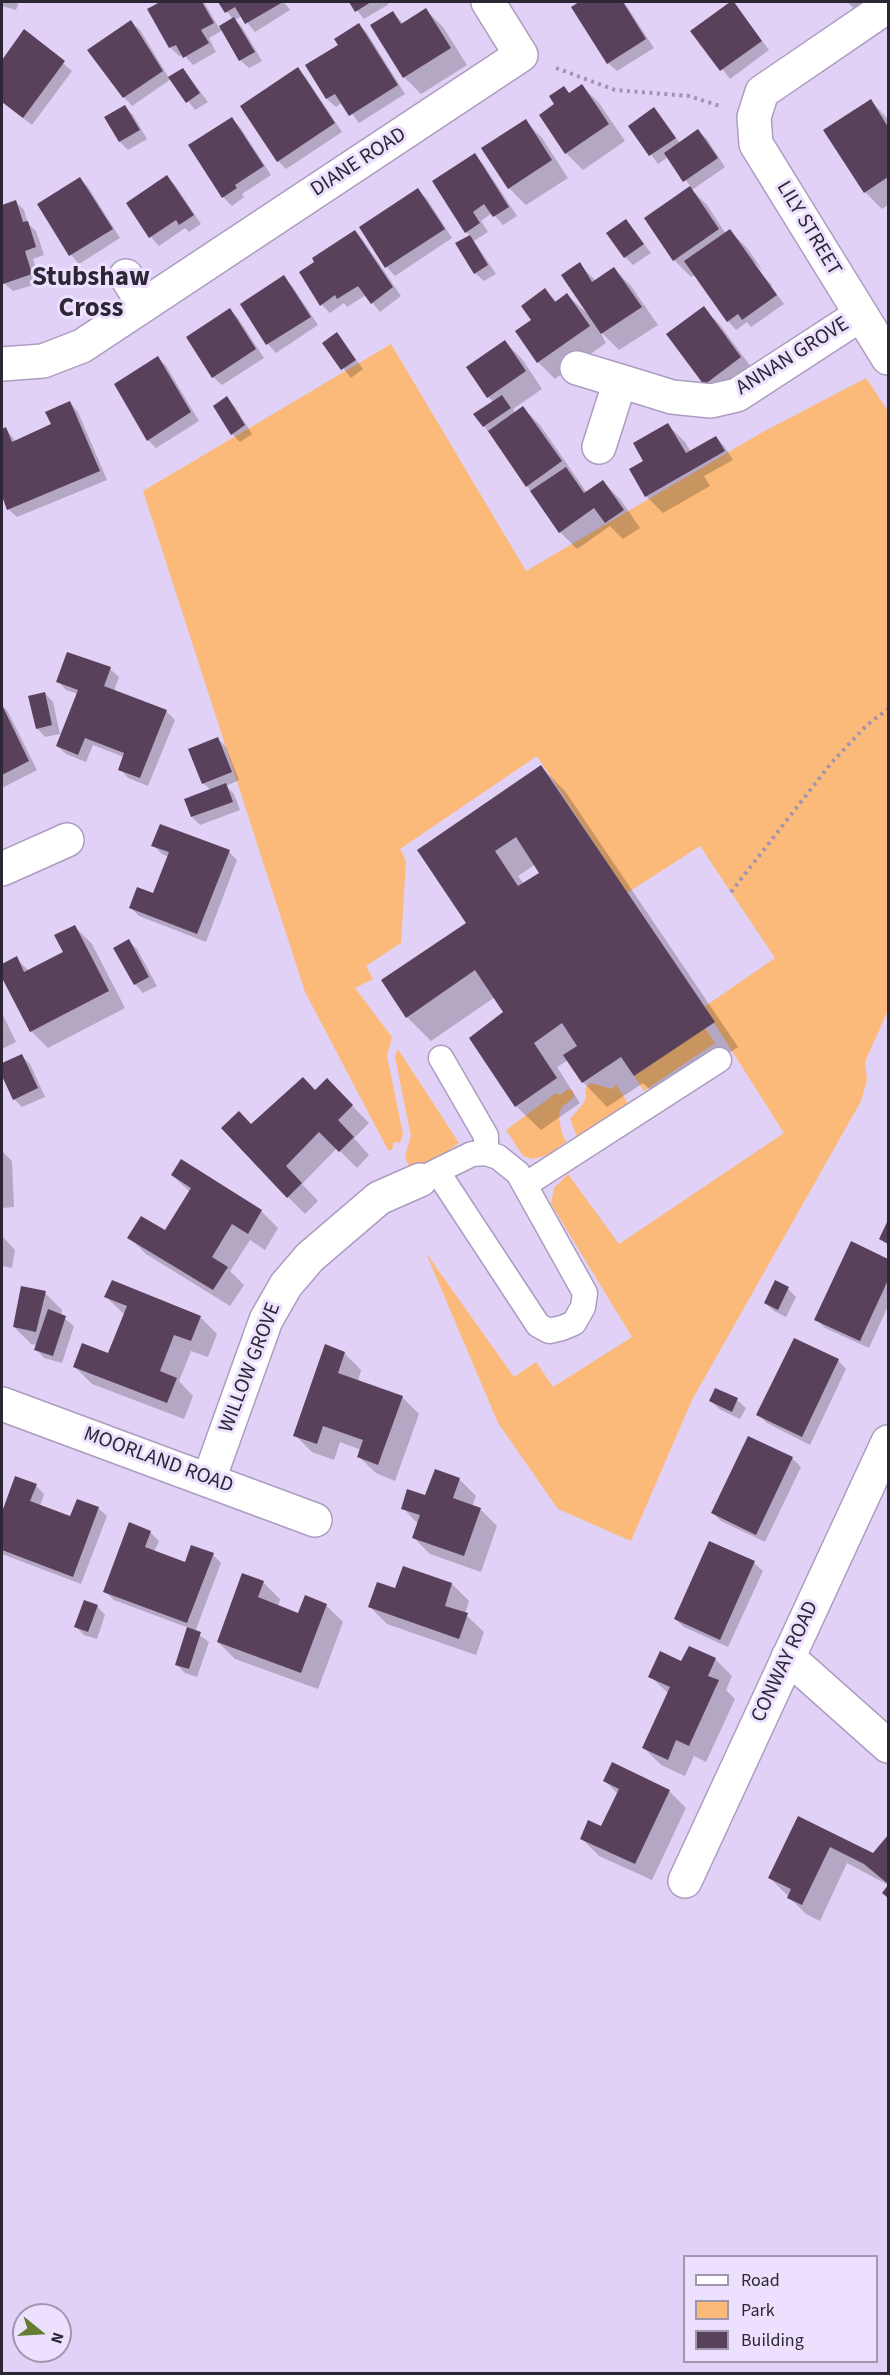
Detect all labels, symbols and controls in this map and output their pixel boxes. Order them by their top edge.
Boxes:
street label: DIANE ROAD [307,123,411,203]
street label: LILY STREET [770,177,846,281]
district label: Stubshaw Cross [32,263,150,326]
street label: ANNAN GROVE [732,312,854,402]
street label: WILLOW GROVE [215,1300,287,1436]
street label: MOORLAND ROAD [80,1422,236,1500]
street label: CONWAY ROAD [747,1597,825,1727]
legend [683,2255,878,2363]
text: Road [741,2268,780,2293]
text: Park [741,2298,775,2323]
north arrow [12,2303,72,2363]
text: Building [741,2328,804,2353]
text: N [45,2329,69,2346]

